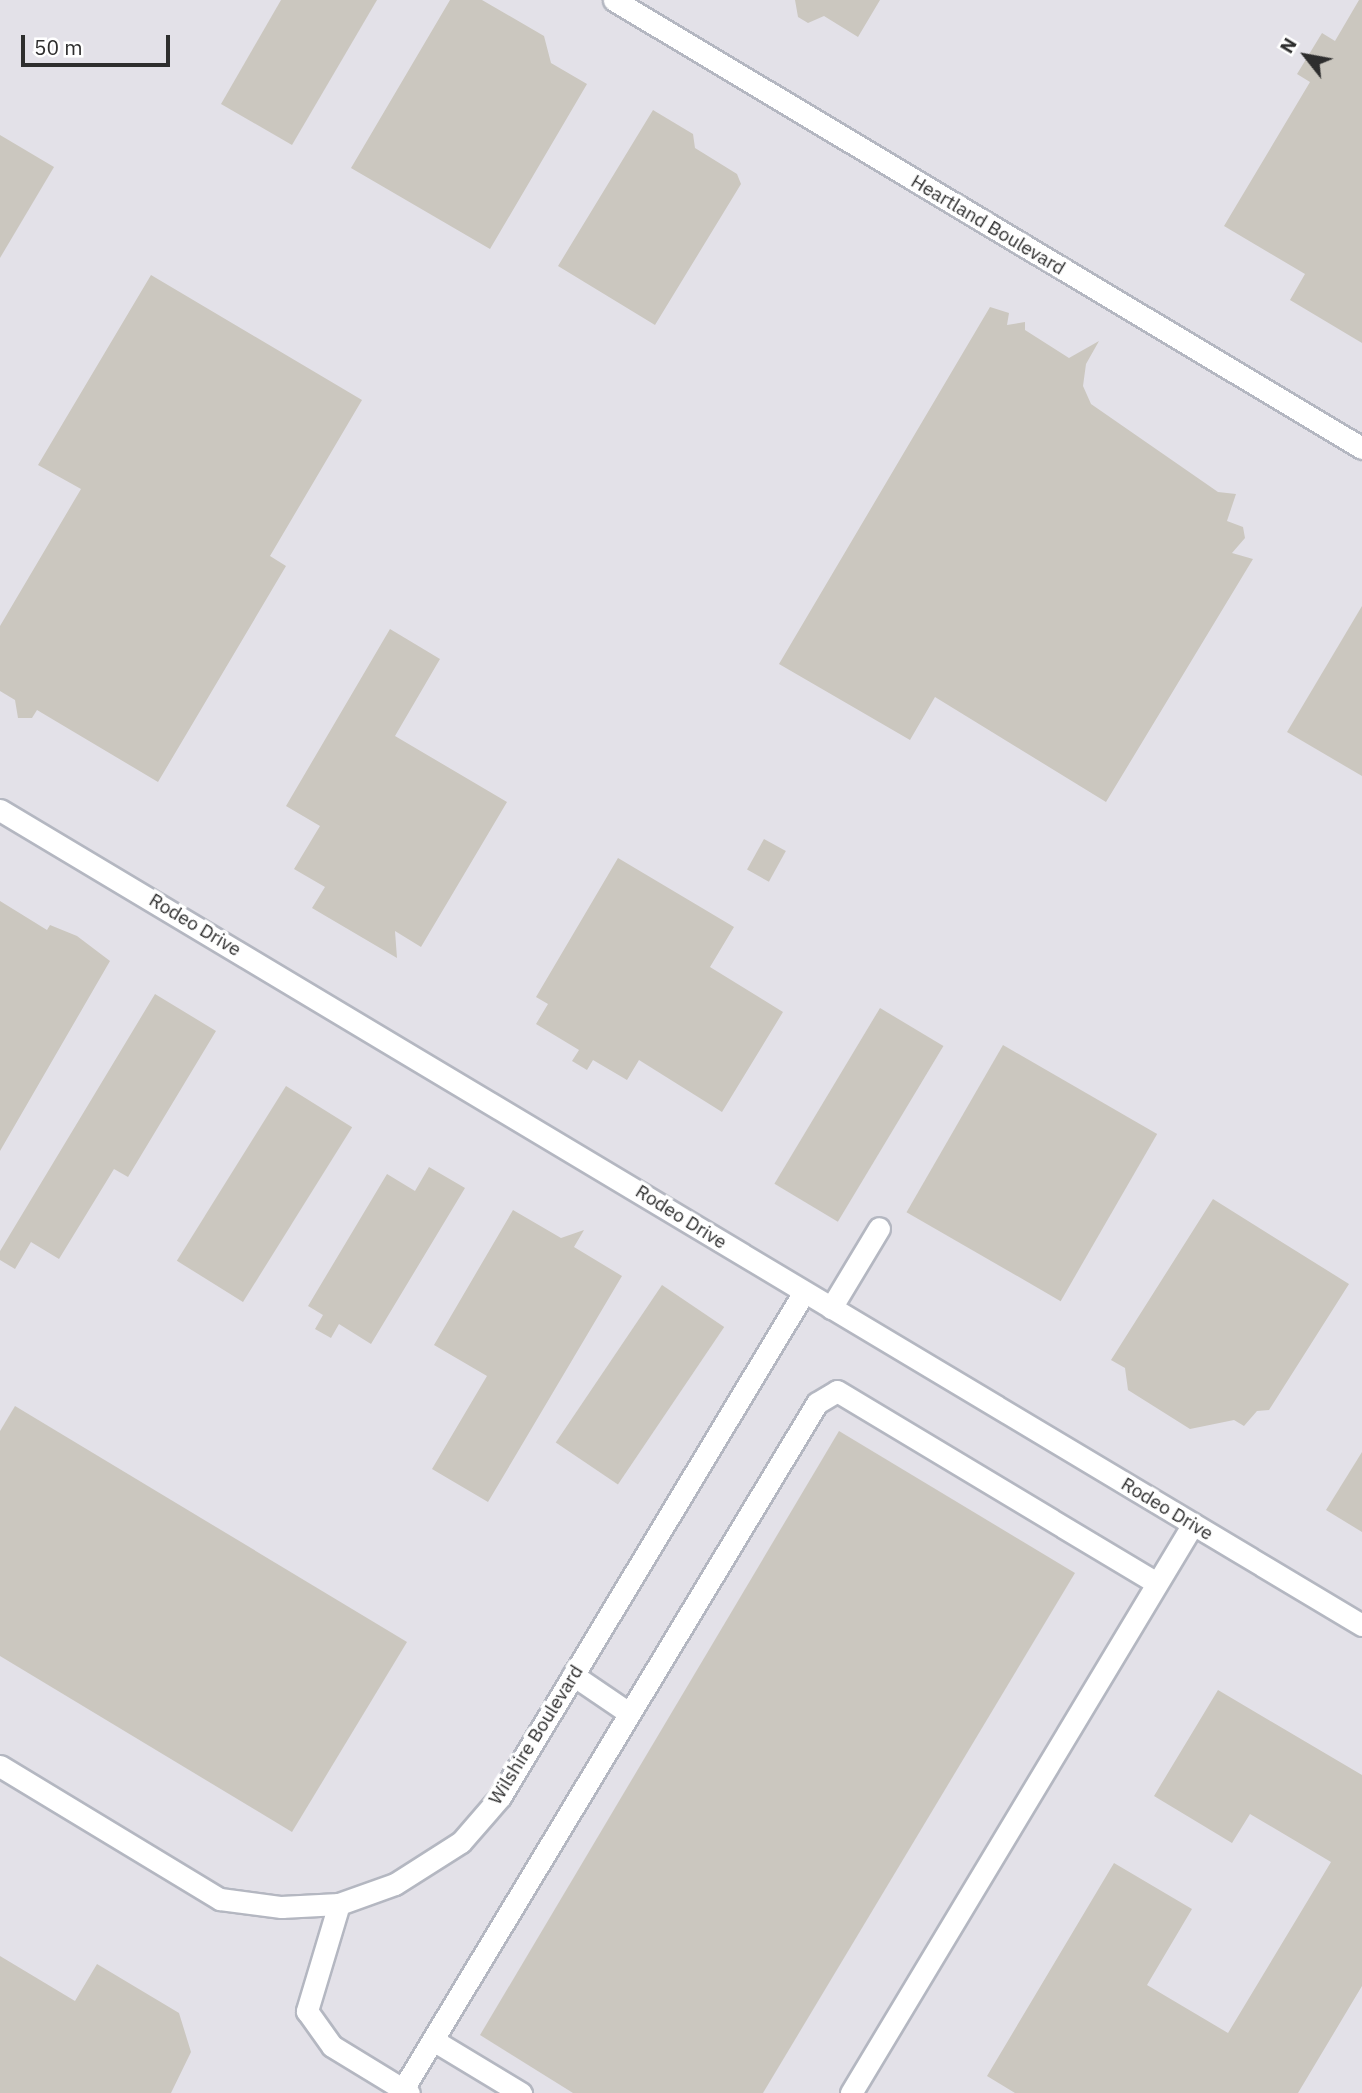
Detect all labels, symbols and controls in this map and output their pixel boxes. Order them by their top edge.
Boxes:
scale bar [24,21,173,65]
north arrow [1271,21,1341,91]
text: 50 m [34,33,83,61]
text: N [1274,33,1302,57]
street label: Heartland Boulevard [907,170,1069,280]
street label: Rodeo Drive [145,889,245,961]
street label: Rodeo Drive [631,1180,731,1254]
street label: Rodeo Drive [1117,1473,1217,1545]
street label: Wilshire Boulevard [484,1661,588,1809]

